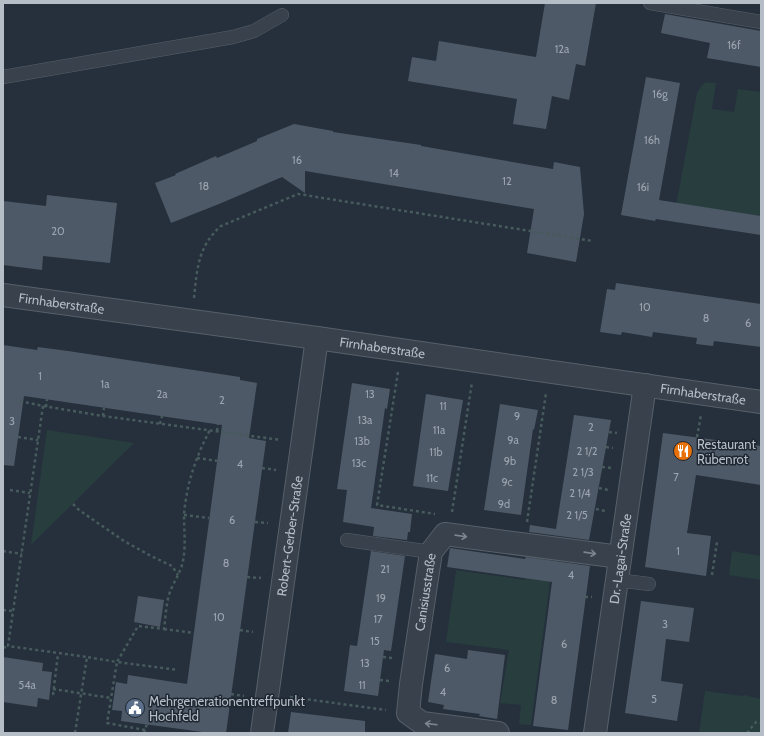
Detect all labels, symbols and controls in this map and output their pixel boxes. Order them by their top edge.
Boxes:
house number: 16f [727,38,741,52]
house number: 12a [555,42,570,56]
house number: 16g [652,87,668,101]
house number: 16h [644,133,660,147]
house number: 16 [292,153,302,167]
house number: 14 [389,166,400,180]
house number: 12 [502,174,512,188]
house number: 18 [199,179,209,193]
house number: 16i [637,180,649,194]
house number: 20 [51,224,65,238]
street label: Firnhaberstraße [18,289,106,317]
house number: 10 [639,300,651,314]
house number: 8 [703,311,709,325]
house number: 6 [745,316,751,330]
street label: Firnhaberstraße [339,333,427,362]
house number: 1 [38,369,42,383]
house number: 1a [101,377,110,391]
street label: Firnhaberstraße [659,380,747,408]
house number: 2a [156,387,168,401]
house number: 13 [365,387,375,401]
house number: 2 [219,393,225,407]
house number: 11 [439,399,447,413]
house number: 9 [514,409,520,423]
house number: 13a [358,413,373,427]
house number: 3 [9,414,15,428]
house number: 2 [588,420,594,434]
house number: 11a [433,423,446,437]
house number: 9a [507,433,519,447]
house number: 13b [354,434,370,448]
place label: Restaurant Rübenrot [697,436,756,467]
restaurant icon: Restaurant Rübenrot [672,440,694,462]
house number: 2 1/2 [576,444,598,458]
house number: 11b [429,445,443,459]
house number: 9b [504,454,516,468]
house number: 13c [352,456,366,470]
house number: 4 [237,457,244,471]
house number: 2 1/3 [572,465,594,479]
house number: 7 [673,470,679,484]
house number: 11c [426,471,438,485]
street label: Robert-Gerber-Straße [273,474,306,597]
house number: 9c [501,475,513,489]
house number: 2 1/4 [569,486,591,500]
house number: 9d [498,497,510,511]
house number: 2 1/5 [566,508,588,522]
street label: Dr.-Lagai-Straße [606,512,634,605]
house number: 6 [229,513,235,527]
one-way arrow [454,533,467,540]
house number: 1 [676,544,680,558]
one-way arrow [583,550,596,557]
street label: Canisiusstraße [411,552,439,632]
house number: 8 [223,556,229,570]
house number: 21 [380,562,390,576]
house number: 4 [568,568,575,582]
house number: 19 [376,591,386,605]
house number: 10 [213,610,225,624]
house number: 17 [373,612,383,626]
house number: 3 [662,617,668,631]
house number: 15 [370,634,380,648]
house number: 6 [561,637,567,651]
house number: 13 [360,656,370,670]
house number: 6 [444,661,450,675]
house number: 54a [18,678,37,692]
house number: 11 [358,678,366,692]
house number: 4 [440,685,447,699]
house number: 5 [651,692,657,706]
place label: Mehrgenerationentreffpunkt Hochfeld [149,693,305,724]
house number: 8 [551,693,557,707]
public building icon: Mehrgenerationentreffpunkt Hochfeld [124,697,146,719]
one-way arrow [425,720,438,728]

